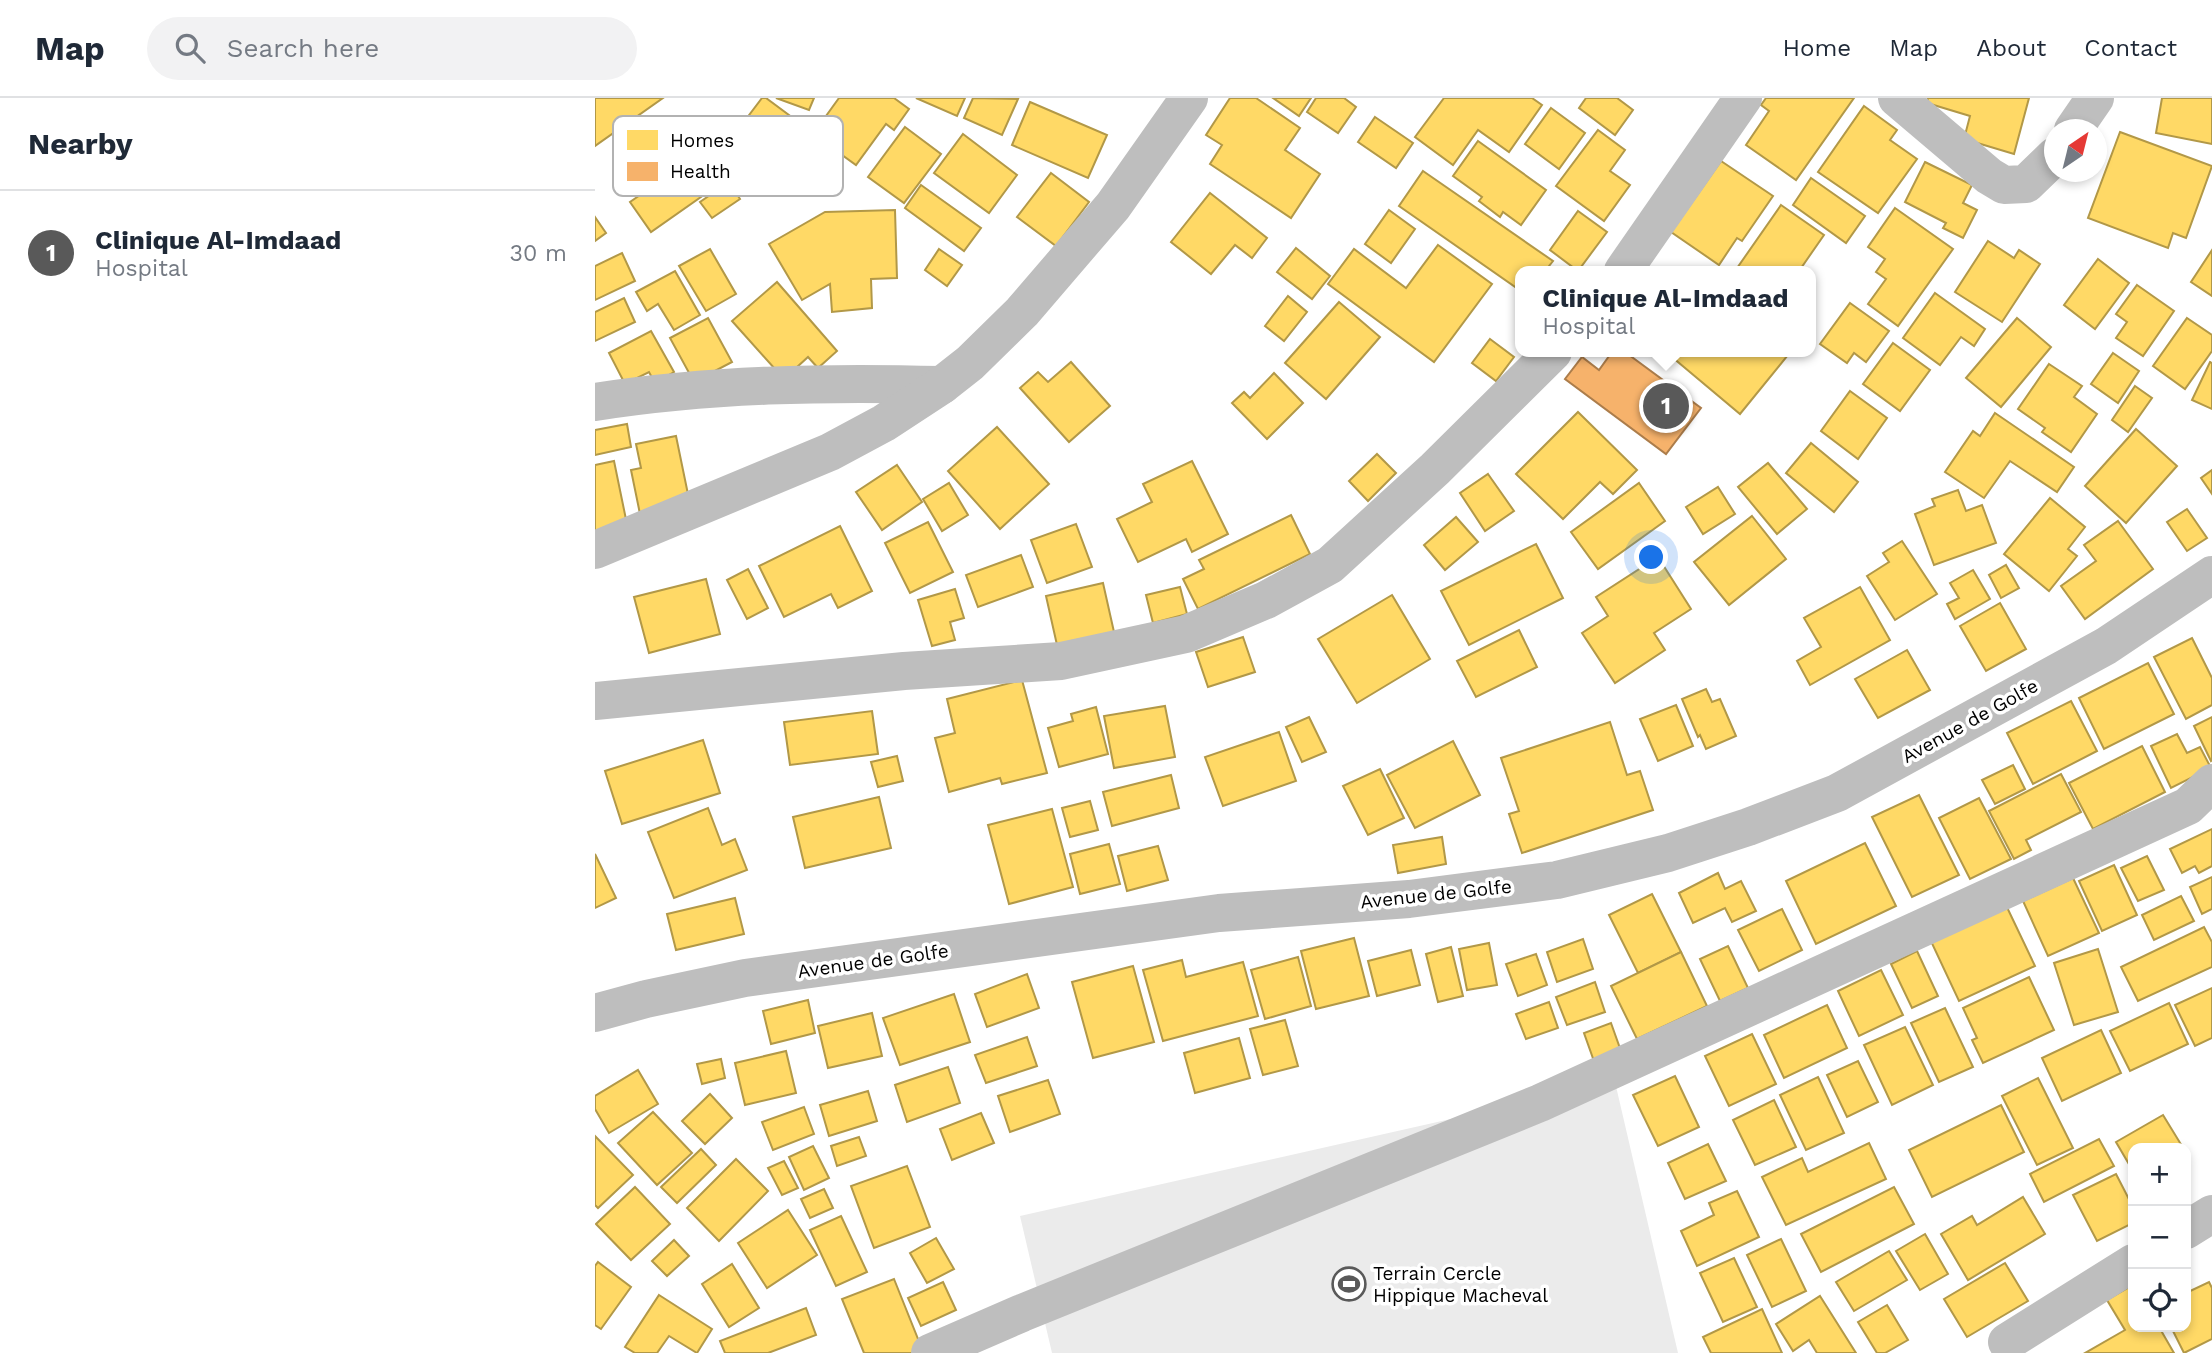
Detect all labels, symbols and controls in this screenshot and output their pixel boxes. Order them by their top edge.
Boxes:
search box [147,17,637,80]
text: Map [35,29,105,68]
icon: search [171,29,209,67]
text: Search here [227,33,379,63]
text: Home [1783,34,1851,62]
text: Map [1889,34,1938,62]
text: About [1976,34,2046,62]
text: Contact [2084,34,2177,62]
legend [613,116,843,196]
north arrow [2044,119,2107,182]
text: Nearby [28,126,133,161]
text: Homes [670,129,734,152]
text: Health [670,160,731,183]
text: Clinique Al-Imdaad [95,225,341,255]
text: 1 [46,240,56,267]
text: 30 m [510,240,567,267]
text: Hospital [95,255,188,282]
popup [1515,266,1816,357]
text: Clinique Al-Imdaad [1542,283,1789,313]
text: Hospital [1542,313,1635,340]
pin: 1 [1643,380,1689,432]
your location [1634,540,1668,574]
street label: Avenue de Golfe [1898,674,2042,768]
street label: Avenue de Golfe [1359,875,1513,913]
street label: Avenue de Golfe [796,939,950,983]
map controls [2128,1143,2191,1332]
button: + [2128,1143,2191,1206]
button: − [2128,1206,2191,1269]
place label: Terrain Cercle Hippique Macheval [1373,1262,1548,1307]
sports icon: Terrain Cercle Hippique Macheval [1330,1265,1368,1303]
button: locate [2128,1269,2191,1332]

